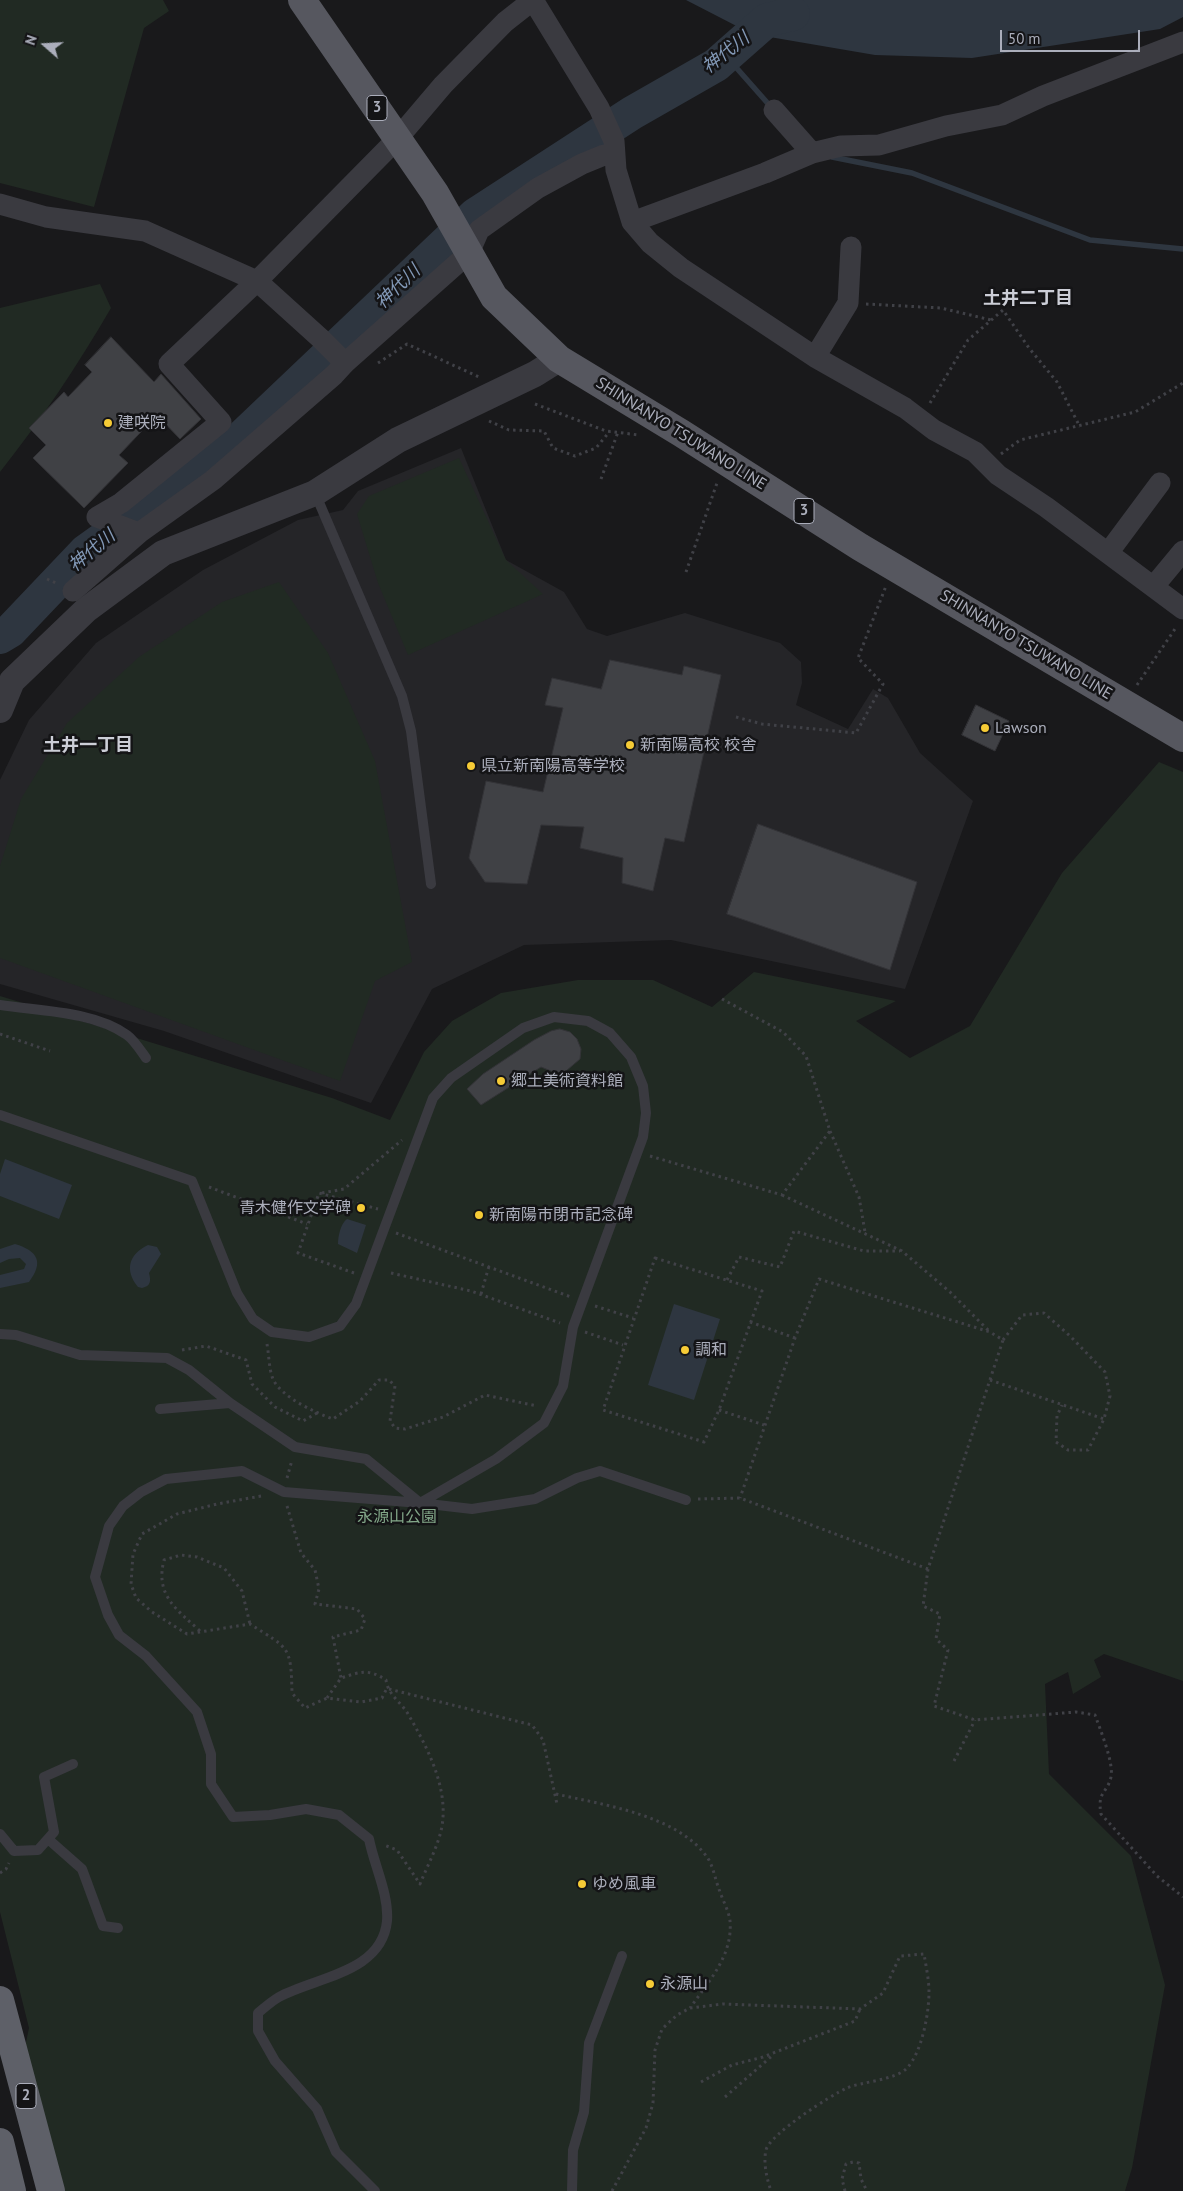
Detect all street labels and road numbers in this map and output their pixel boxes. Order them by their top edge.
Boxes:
road number: 3 [367,96,387,120]
street label: SHINNANYO TSUWANO LINE [592,374,770,494]
road number: 3 [794,498,814,524]
street label: SHINNANYO TSUWANO LINE [937,586,1115,704]
road number: 2 [16,2084,36,2108]

